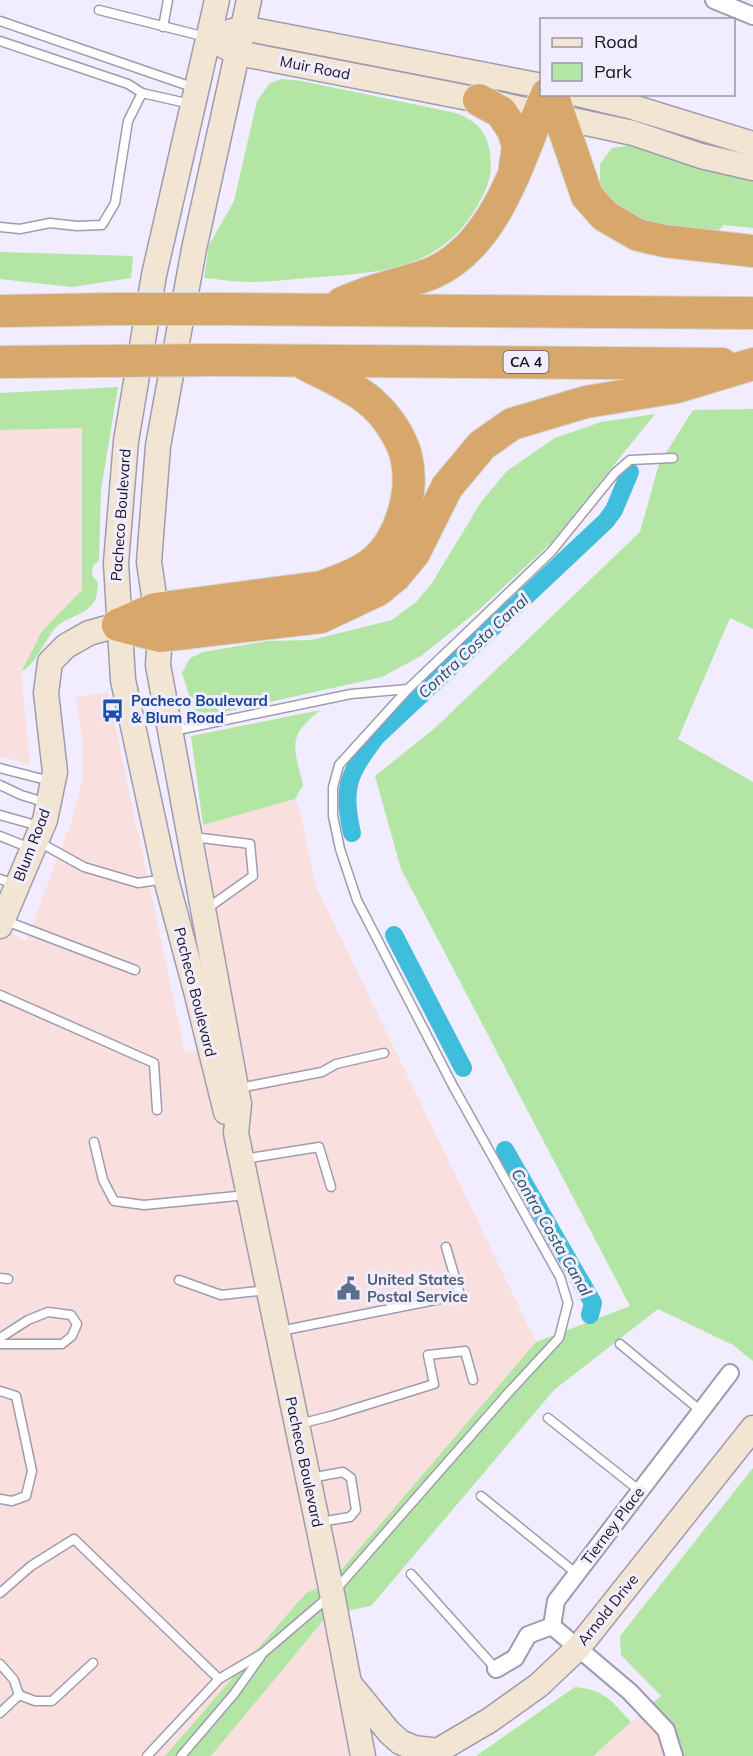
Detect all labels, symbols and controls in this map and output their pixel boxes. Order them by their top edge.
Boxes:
legend [540,18,735,96]
text: Road [594,30,638,53]
street label: Muir Road [278,51,352,84]
text: Park [594,60,633,83]
road number: CA 4 [504,351,548,373]
street label: Pacheco Boulevard [106,448,135,582]
water label: Contra Costa Canal [414,590,533,702]
place label: Pacheco Boulevard & Blum Road [131,691,268,727]
bus stop icon: Pacheco Boulevard & Blum Road [100,697,126,723]
street label: Blum Road [9,806,54,884]
street label: Pacheco Boulevard [170,925,221,1059]
water label: Contra Costa Canal [507,1165,597,1299]
place label: United States Postal Service [367,1270,468,1306]
public building icon: United States Postal Service [336,1276,362,1302]
street label: Pacheco Boulevard [281,1395,328,1529]
street label: Tierney Place [577,1483,648,1568]
street label: Arnold Drive [573,1570,642,1649]

